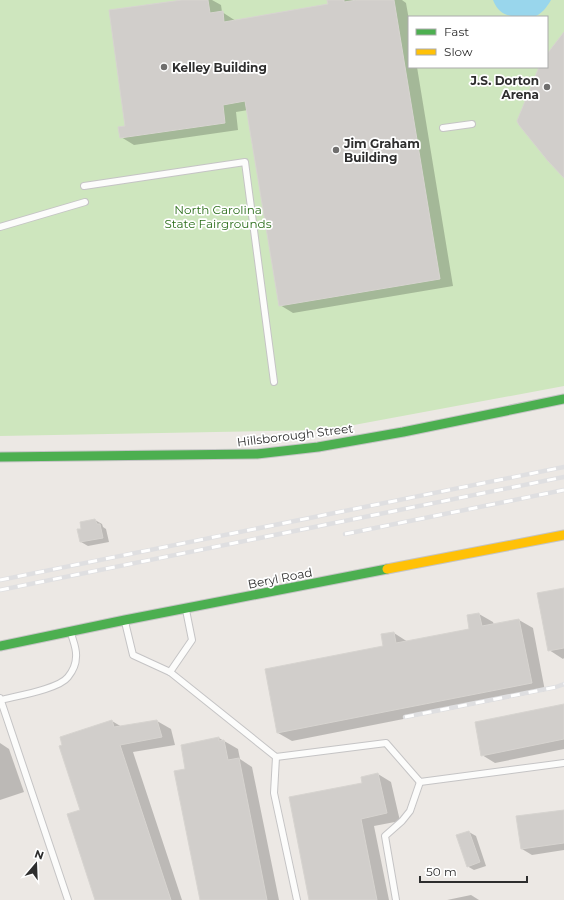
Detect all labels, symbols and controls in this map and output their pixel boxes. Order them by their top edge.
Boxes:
legend [408,16,548,68]
text: Fast [444,24,469,39]
text: Slow [444,44,473,59]
place label: Kelley Building [172,60,267,75]
marker: Kelley Building [159,62,169,72]
place label: J.S. Dorton Arena [470,73,539,102]
marker: J.S. Dorton Arena [542,82,552,92]
place label: Jim Graham Building [343,136,420,165]
marker: Jim Graham Building [331,145,341,155]
park label: North Carolina State Fairgrounds [164,202,272,231]
street label: Hillsborough Street [236,420,354,450]
street label: Beryl Road [247,564,313,592]
north arrow [16,844,56,884]
text: N [33,846,46,863]
scale bar [420,858,527,884]
text: 50 m [426,864,457,879]

